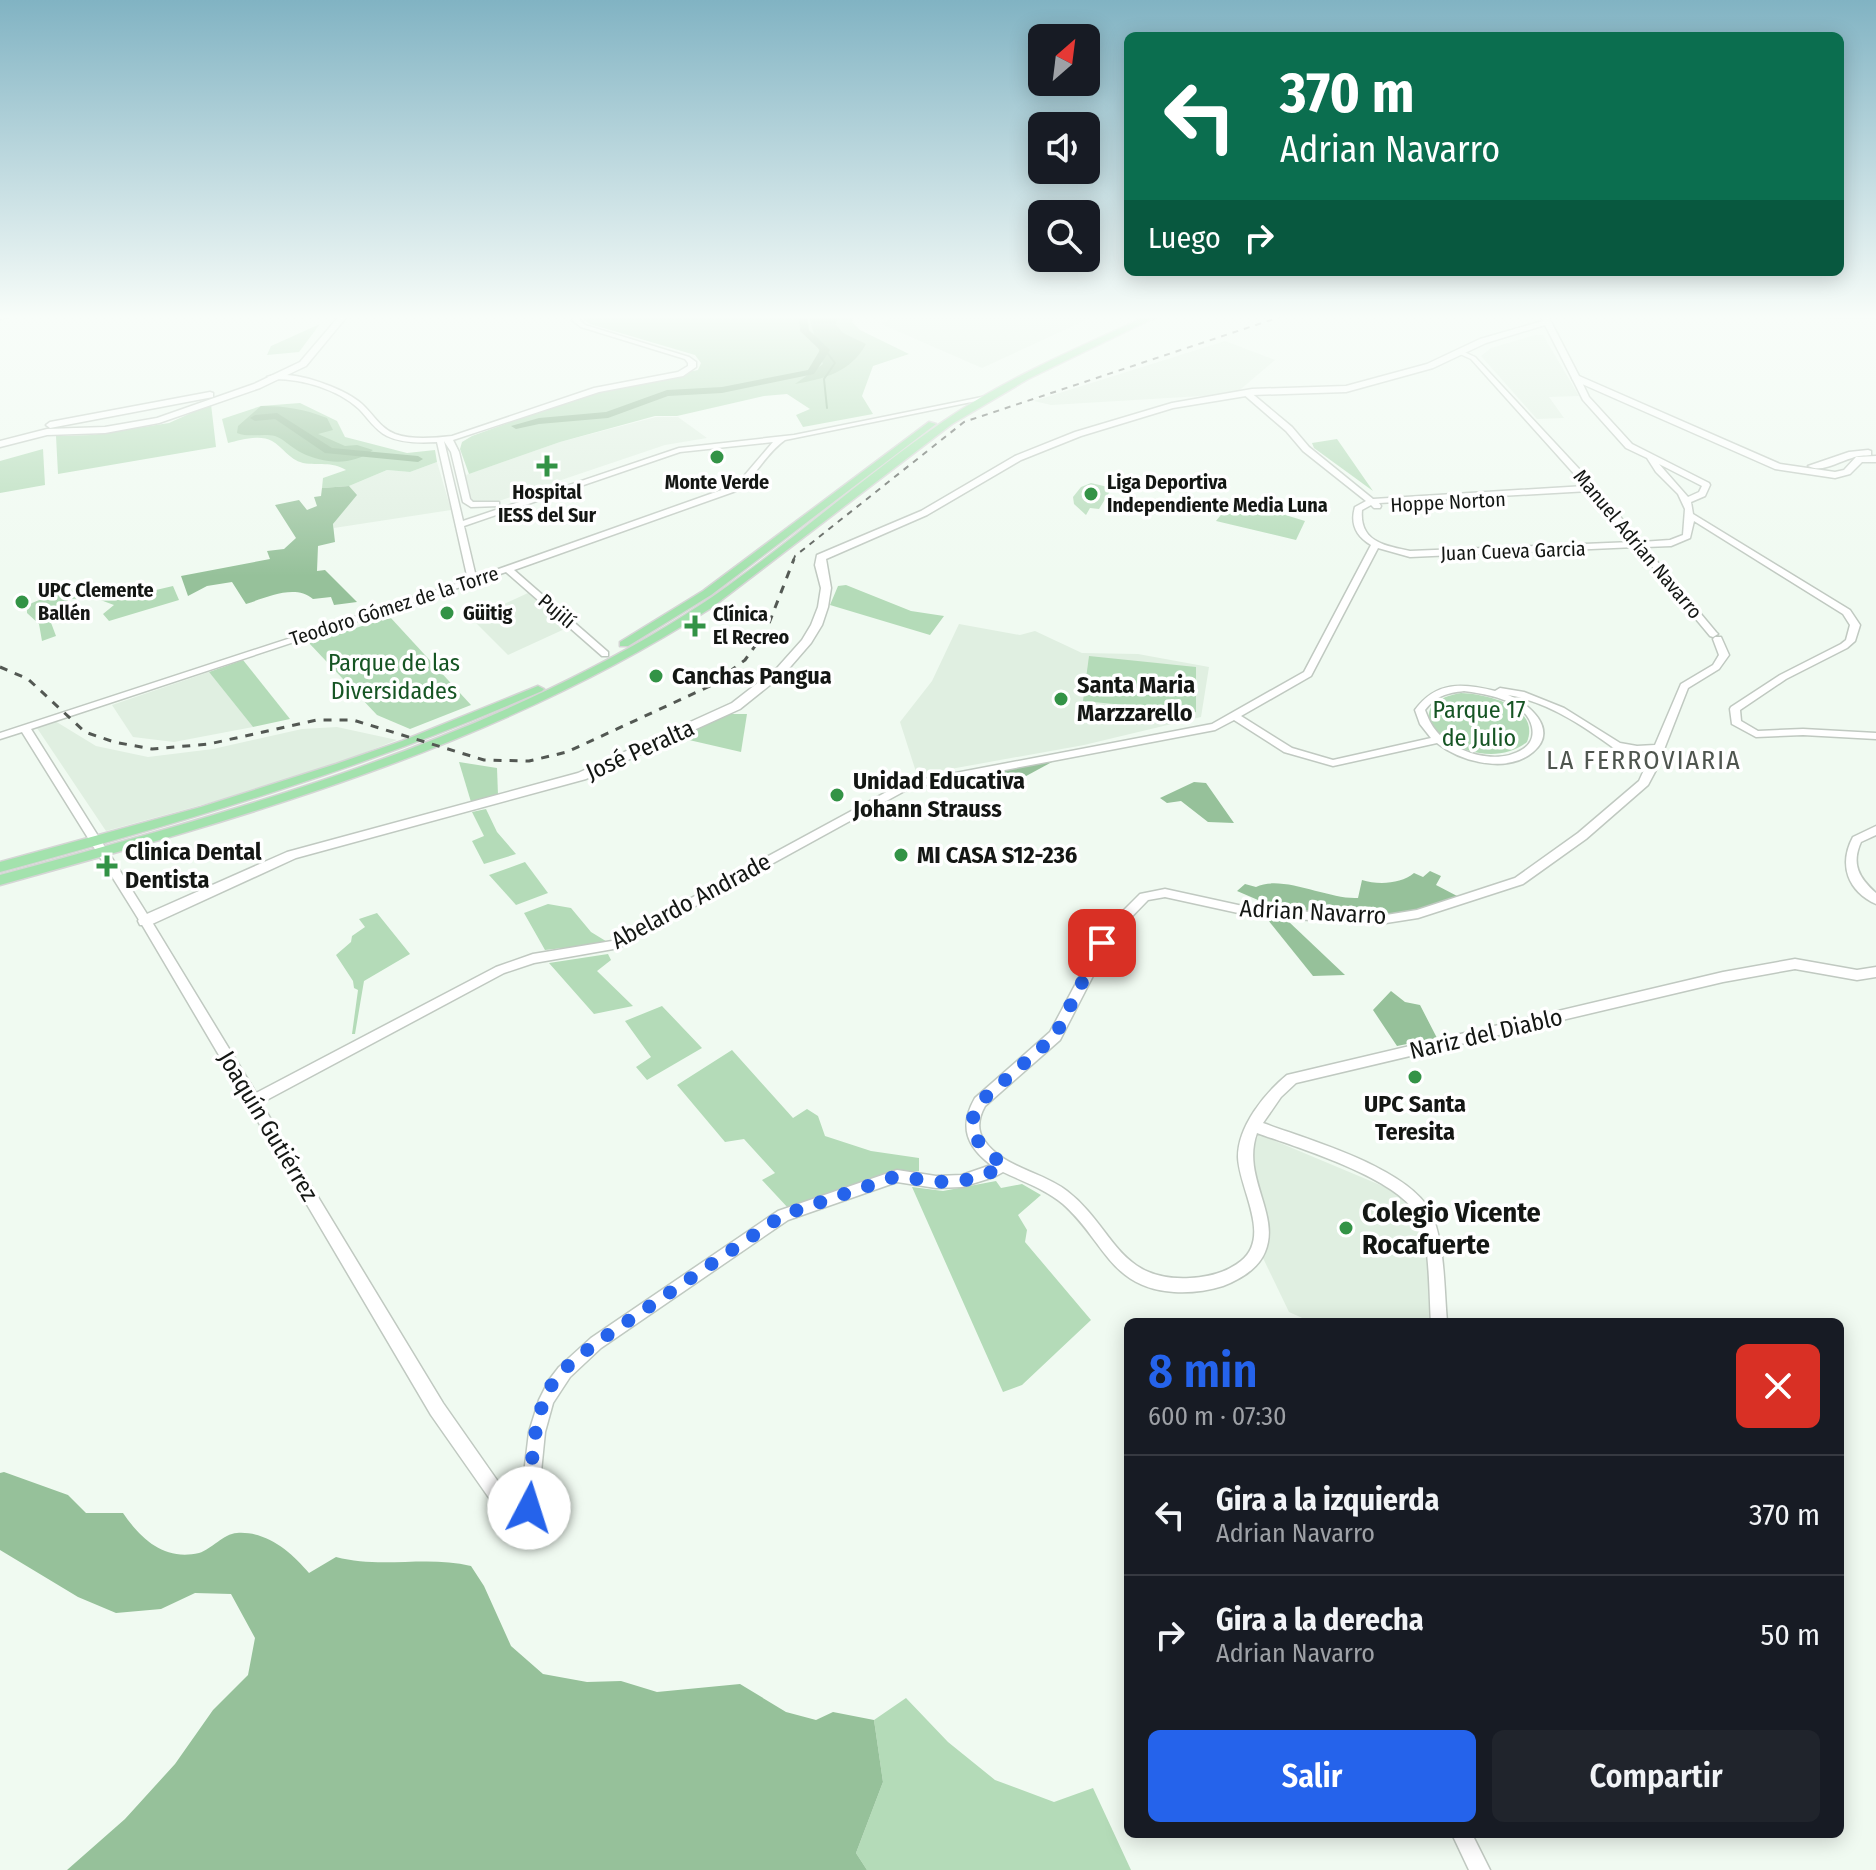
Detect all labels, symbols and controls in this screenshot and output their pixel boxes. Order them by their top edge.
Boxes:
north arrow [1028,24,1100,96]
map controls [1028,24,1100,272]
text: 370 m [1280,60,1415,127]
icon: left [1148,64,1252,168]
button: sound [1028,112,1100,184]
text: Adrian Navarro [1280,128,1500,172]
button: search [1028,200,1100,272]
icon: right [1237,216,1281,260]
text: Luego [1148,220,1221,256]
marker: Monte Verde [708,448,726,466]
marker: Hospital IESS del Sur [536,455,558,477]
street label: Manuel Adrian Navarro [1569,465,1707,623]
place label: Monte Verde [665,470,769,494]
place label: Liga Deportiva Independiente Media Luna [1107,470,1328,517]
place label: Hospital IESS del Sur [498,480,597,527]
marker: Liga Deportiva Independiente Media Luna [1082,485,1100,503]
street label: Hoppe Norton [1390,487,1506,517]
street label: Juan Cueva Garcia [1440,536,1586,566]
street label: Teodoro Gómez de la Torre [287,561,501,651]
place label: UPC Clemente Ballén [38,578,154,625]
street label: Pujilí [534,589,580,633]
marker: UPC Clemente Ballén [13,593,31,611]
place label: Güitig [463,601,513,625]
place label: Clínica El Recreo [713,602,790,649]
marker: Güitig [438,604,456,622]
marker: Clínica El Recreo [684,615,706,637]
park label: Parque de las Diversidades [328,649,460,705]
place label: Canchas Pangua [672,662,832,690]
marker: Canchas Pangua [647,667,665,685]
place label: Santa Maria Marzzarello [1077,671,1195,727]
marker: Santa Maria Marzzarello [1052,690,1070,708]
park label: Parque 17 de Julio [1433,696,1526,752]
street label: José Peralta [582,714,698,786]
district label: LA FERROVIARIA [1546,745,1742,776]
place label: Unidad Educativa Johann Strauss [852,767,1025,823]
marker: Unidad Educativa Johann Strauss [828,786,846,804]
place label: Clinica Dental Dentista [125,838,262,894]
place label: MI CASA S12-236 [917,841,1077,869]
marker: MI CASA S12-236 [892,846,910,864]
street label: Abelardo Andrade [607,847,775,955]
marker: Clinica Dental Dentista [96,855,118,877]
street label: Adrian Navarro [1239,894,1387,930]
pin [1068,909,1136,977]
icon: arrive [1080,921,1124,965]
street label: Nariz del Diablo [1407,1003,1565,1065]
street label: Joaquín Gutiérrez [212,1046,324,1206]
marker: UPC Santa Teresita [1406,1068,1424,1086]
place label: UPC Santa Teresita [1364,1090,1466,1146]
place label: Colegio Vicente Rocafuerte [1362,1196,1541,1261]
marker: Colegio Vicente Rocafuerte [1337,1219,1355,1237]
text: 8 min [1148,1342,1258,1400]
button: close [1736,1344,1820,1428]
text: 600 m · 07:30 [1148,1401,1286,1432]
position arrow [487,1466,571,1550]
text: Gira a la izquierda [1216,1482,1439,1518]
icon: left [1148,1493,1192,1537]
text: 370 m [1749,1497,1820,1533]
text: Adrian Navarro [1216,1518,1375,1549]
text: Gira a la derecha [1216,1602,1424,1638]
icon: right [1148,1613,1192,1657]
text: 50 m [1760,1617,1820,1653]
text: Adrian Navarro [1216,1638,1375,1669]
button: Salir [1148,1730,1476,1822]
button: Compartir [1492,1730,1820,1822]

